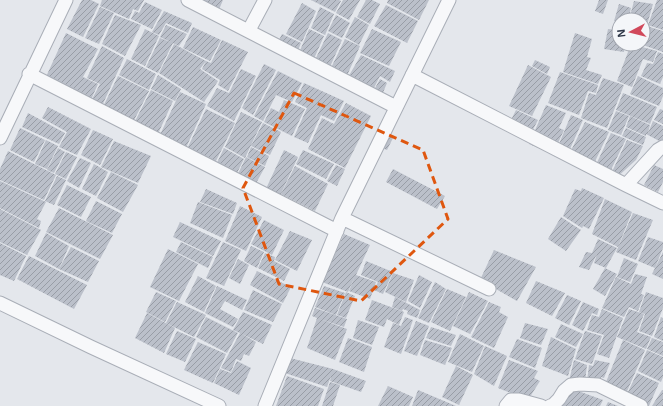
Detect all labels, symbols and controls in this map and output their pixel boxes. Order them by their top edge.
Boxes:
north arrow [611,12,651,52]
text: N [615,28,628,38]

